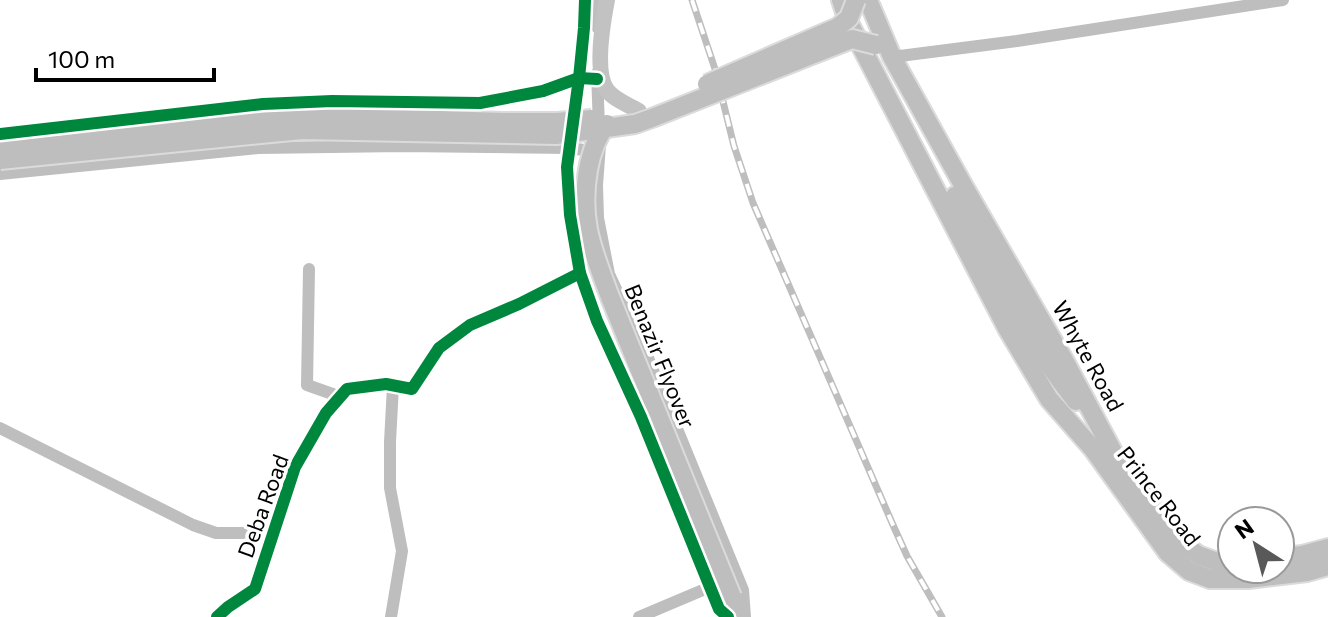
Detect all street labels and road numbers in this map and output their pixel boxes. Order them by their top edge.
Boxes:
street label: Benazir Flyover [619,280,702,432]
street label: Whyte Road [1047,296,1130,416]
street label: Prince Road [1112,441,1207,551]
street label: Deba Road [231,451,294,561]

